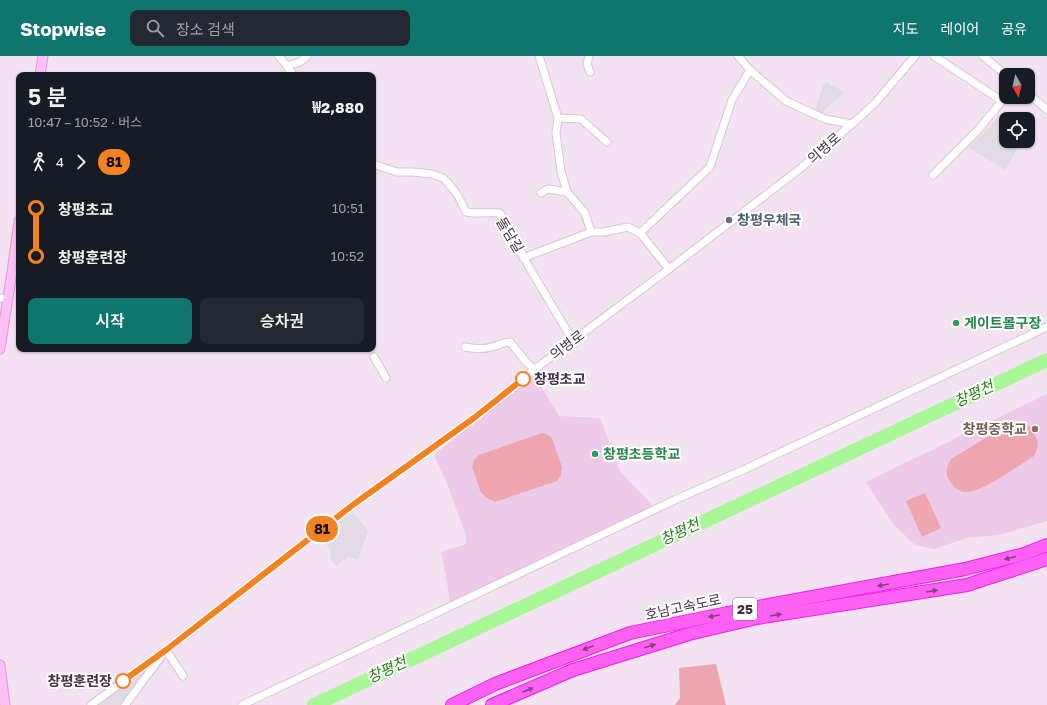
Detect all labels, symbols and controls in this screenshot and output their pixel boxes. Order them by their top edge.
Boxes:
search box [130,10,410,46]
text: Stopwise [20,17,106,40]
icon: search [144,17,166,39]
text: 장소 검색 [176,20,235,38]
text: 지도 [893,20,919,37]
text: 레이어 [941,20,979,37]
text: 공유 [1001,20,1027,37]
north arrow [999,68,1035,104]
map controls [999,68,1035,148]
text: 5 분 [28,83,67,110]
text: ₩2,880 [312,98,364,116]
button: locate [999,112,1035,148]
text: 10:47 – 10:52 · 버스 [28,114,142,130]
street label: 의병로 [804,128,844,167]
icon: walk [28,151,50,173]
icon: forward [70,151,92,173]
text: 81 [106,153,122,170]
text: 4 [56,154,64,170]
text: 창평초교 [58,200,113,218]
text: 10:51 [332,200,364,216]
place label: 창평우체국 [737,211,802,228]
street label: 돌담길 [493,214,528,256]
marker: 창평우체국 [724,215,734,225]
text: 창평훈련장 [58,248,127,266]
text: 10:52 [331,248,364,264]
button: 시작 [28,298,192,344]
button: 승차권 [200,298,364,344]
place label: 게이트볼구장 [964,314,1041,331]
marker: 게이트볼구장 [951,318,961,328]
street label: 의병로 [546,326,587,363]
place label: 창평초교 [534,370,586,387]
marker: 창평초교 [515,371,531,387]
water label: 창평천 [951,375,998,410]
place label: 창평중학교 [963,420,1027,437]
marker: 창평중학교 [1030,424,1040,434]
place label: 창평초등학교 [603,445,680,462]
marker: 창평초등학교 [590,449,600,459]
water label: 창평천 [657,513,704,548]
line badge: 81 [304,516,340,542]
text: 81 [314,520,330,537]
one-way arrow [1004,555,1016,561]
one-way arrow [877,582,889,588]
one-way arrow [926,588,938,594]
street label: 호남고속도로 [643,590,723,623]
road number: 25 [733,598,757,620]
one-way arrow [770,612,782,618]
one-way arrow [708,613,720,619]
one-way arrow [645,643,657,649]
one-way arrow [582,646,594,652]
water label: 창평천 [364,651,411,686]
place label: 창평훈련장 [48,672,112,689]
marker: 창평훈련장 [115,673,131,689]
one-way arrow [522,686,534,692]

